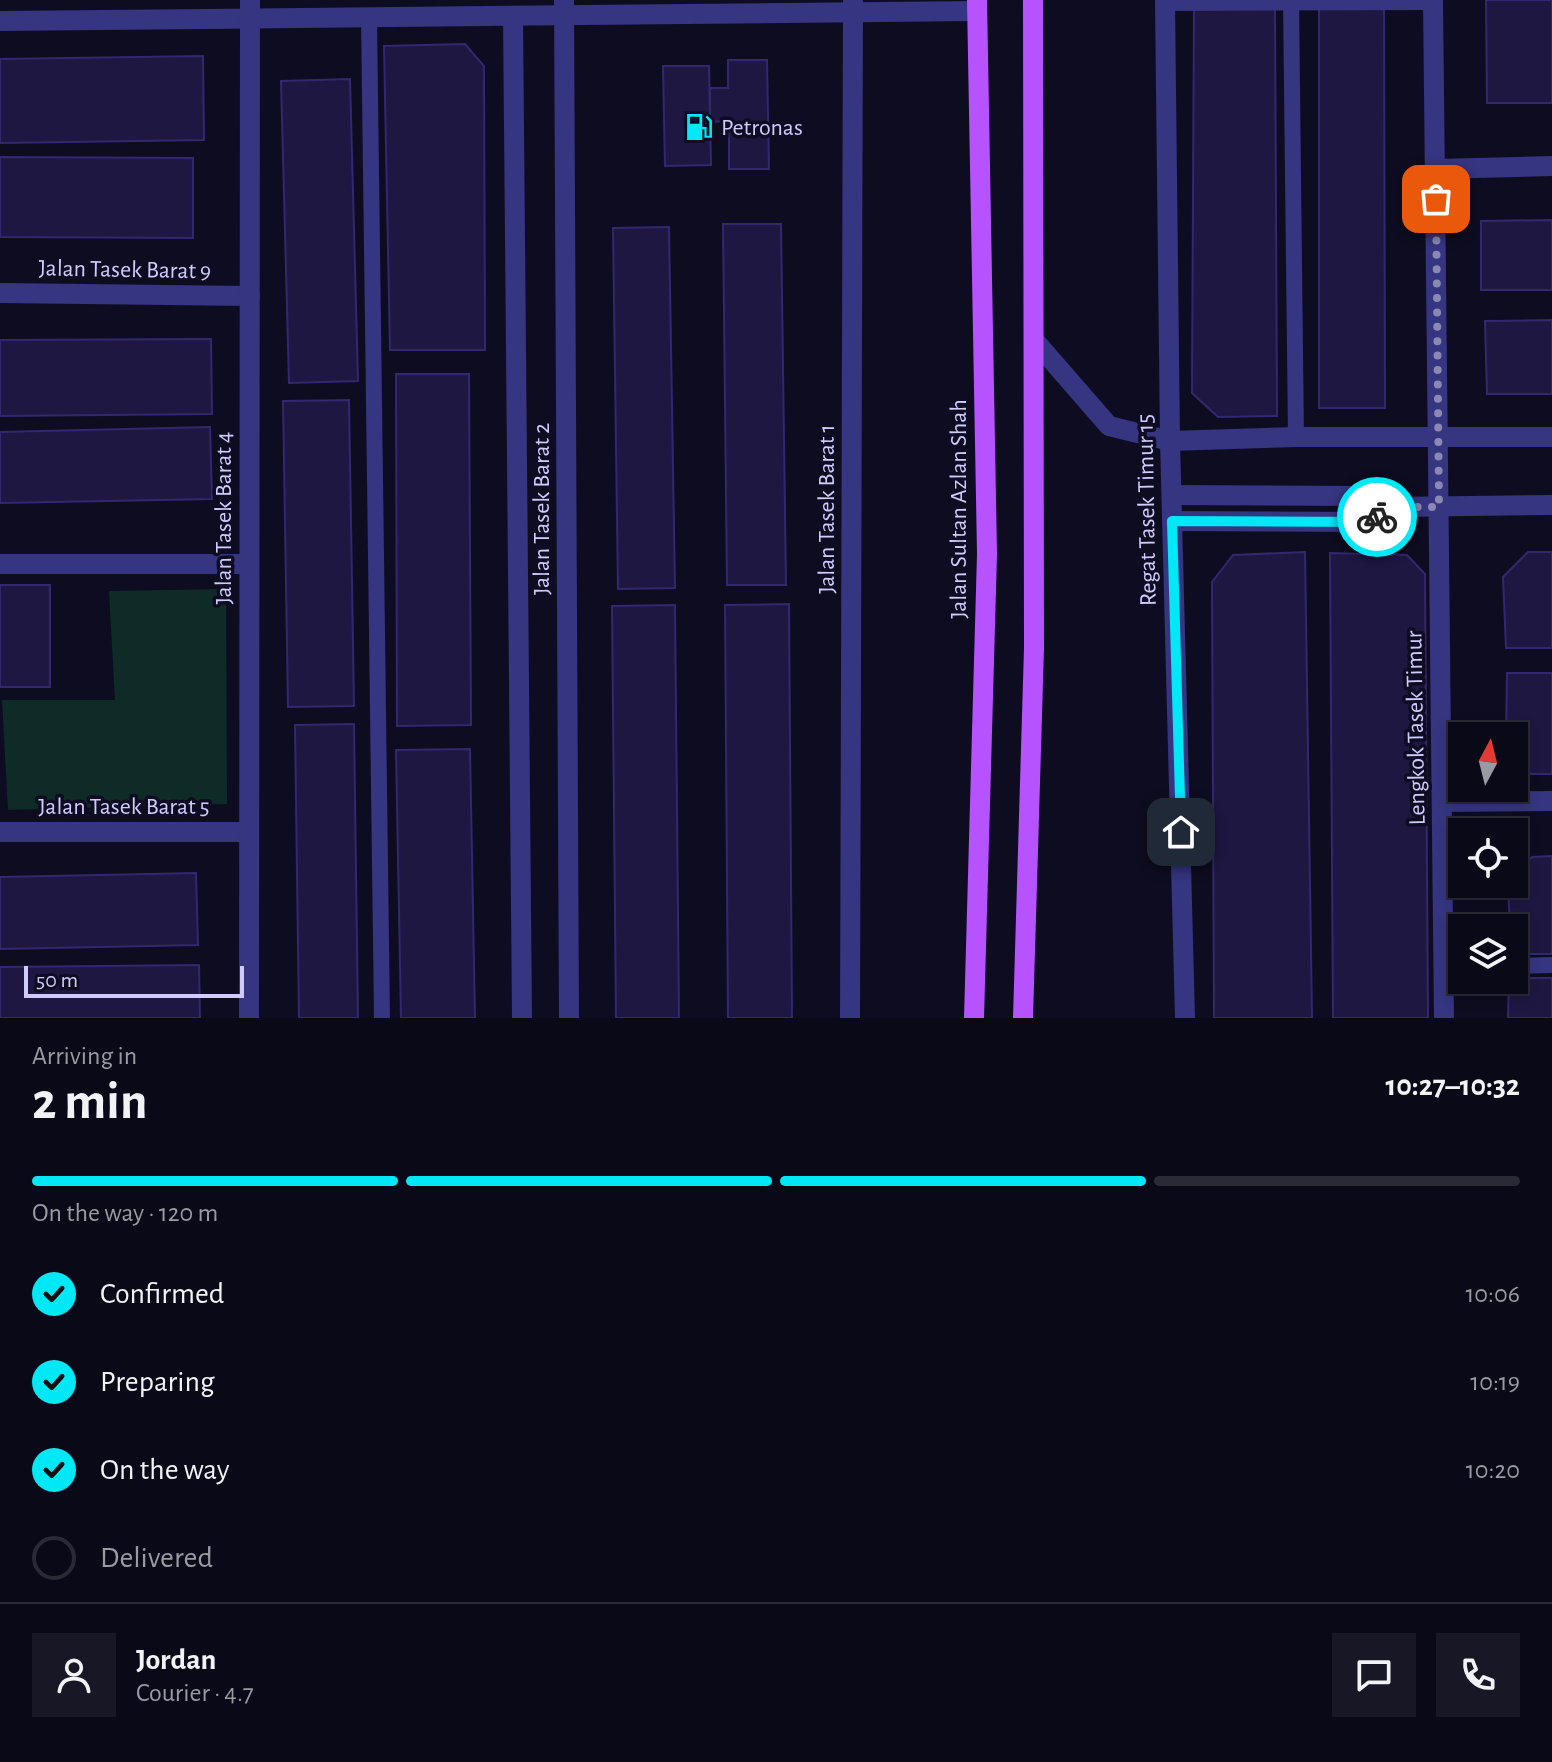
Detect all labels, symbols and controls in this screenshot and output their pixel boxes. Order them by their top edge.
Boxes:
fuel station icon: Petronas [684,112,714,142]
place label: Petronas [721,116,803,140]
pin [1402,165,1470,233]
icon: bag [1414,177,1458,221]
street label: Jalan Tasek Barat 9 [39,256,211,284]
street label: Jalan Sultan Azlan Shah [947,399,971,619]
street label: Regat Tasek Timur 15 [1133,414,1161,606]
street label: Jalan Tasek Barat 2 [530,423,554,595]
street label: Jalan Tasek Barat 1 [815,424,839,594]
street label: Jalan Tasek Barat 4 [212,432,236,604]
courier [1337,477,1417,557]
icon: bike [1355,495,1399,539]
street label: Lengkok Tasek Timur [1402,630,1430,826]
north arrow [1448,722,1528,802]
map controls [1448,722,1528,994]
street label: Jalan Tasek Barat 5 [38,795,210,819]
pin [1147,798,1215,866]
icon: home [1159,810,1203,854]
button: locate [1448,818,1528,898]
button: layers [1448,914,1528,994]
scale bar [24,962,244,998]
text: 50 m [36,969,78,991]
text: Arriving in [32,1043,137,1069]
text: 10:27–10:32 [1385,1071,1520,1101]
text: 2 min [32,1076,147,1128]
text: On the way · 120 m [32,1200,218,1226]
icon: check [32,1272,76,1316]
text: Confirmed [100,1279,224,1309]
text: 10:06 [1465,1281,1520,1307]
icon: check [32,1360,76,1404]
text: Preparing [100,1367,215,1397]
text: 10:19 [1470,1369,1520,1395]
icon: check [32,1448,76,1492]
text: On the way [100,1455,229,1485]
text: 10:20 [1466,1457,1520,1483]
text: Delivered [100,1543,213,1573]
button: person [32,1633,116,1717]
button: chat [1332,1633,1416,1717]
button: phone [1436,1633,1520,1717]
text: Jordan [136,1645,216,1675]
text: Courier · 4.7 [136,1680,254,1706]

